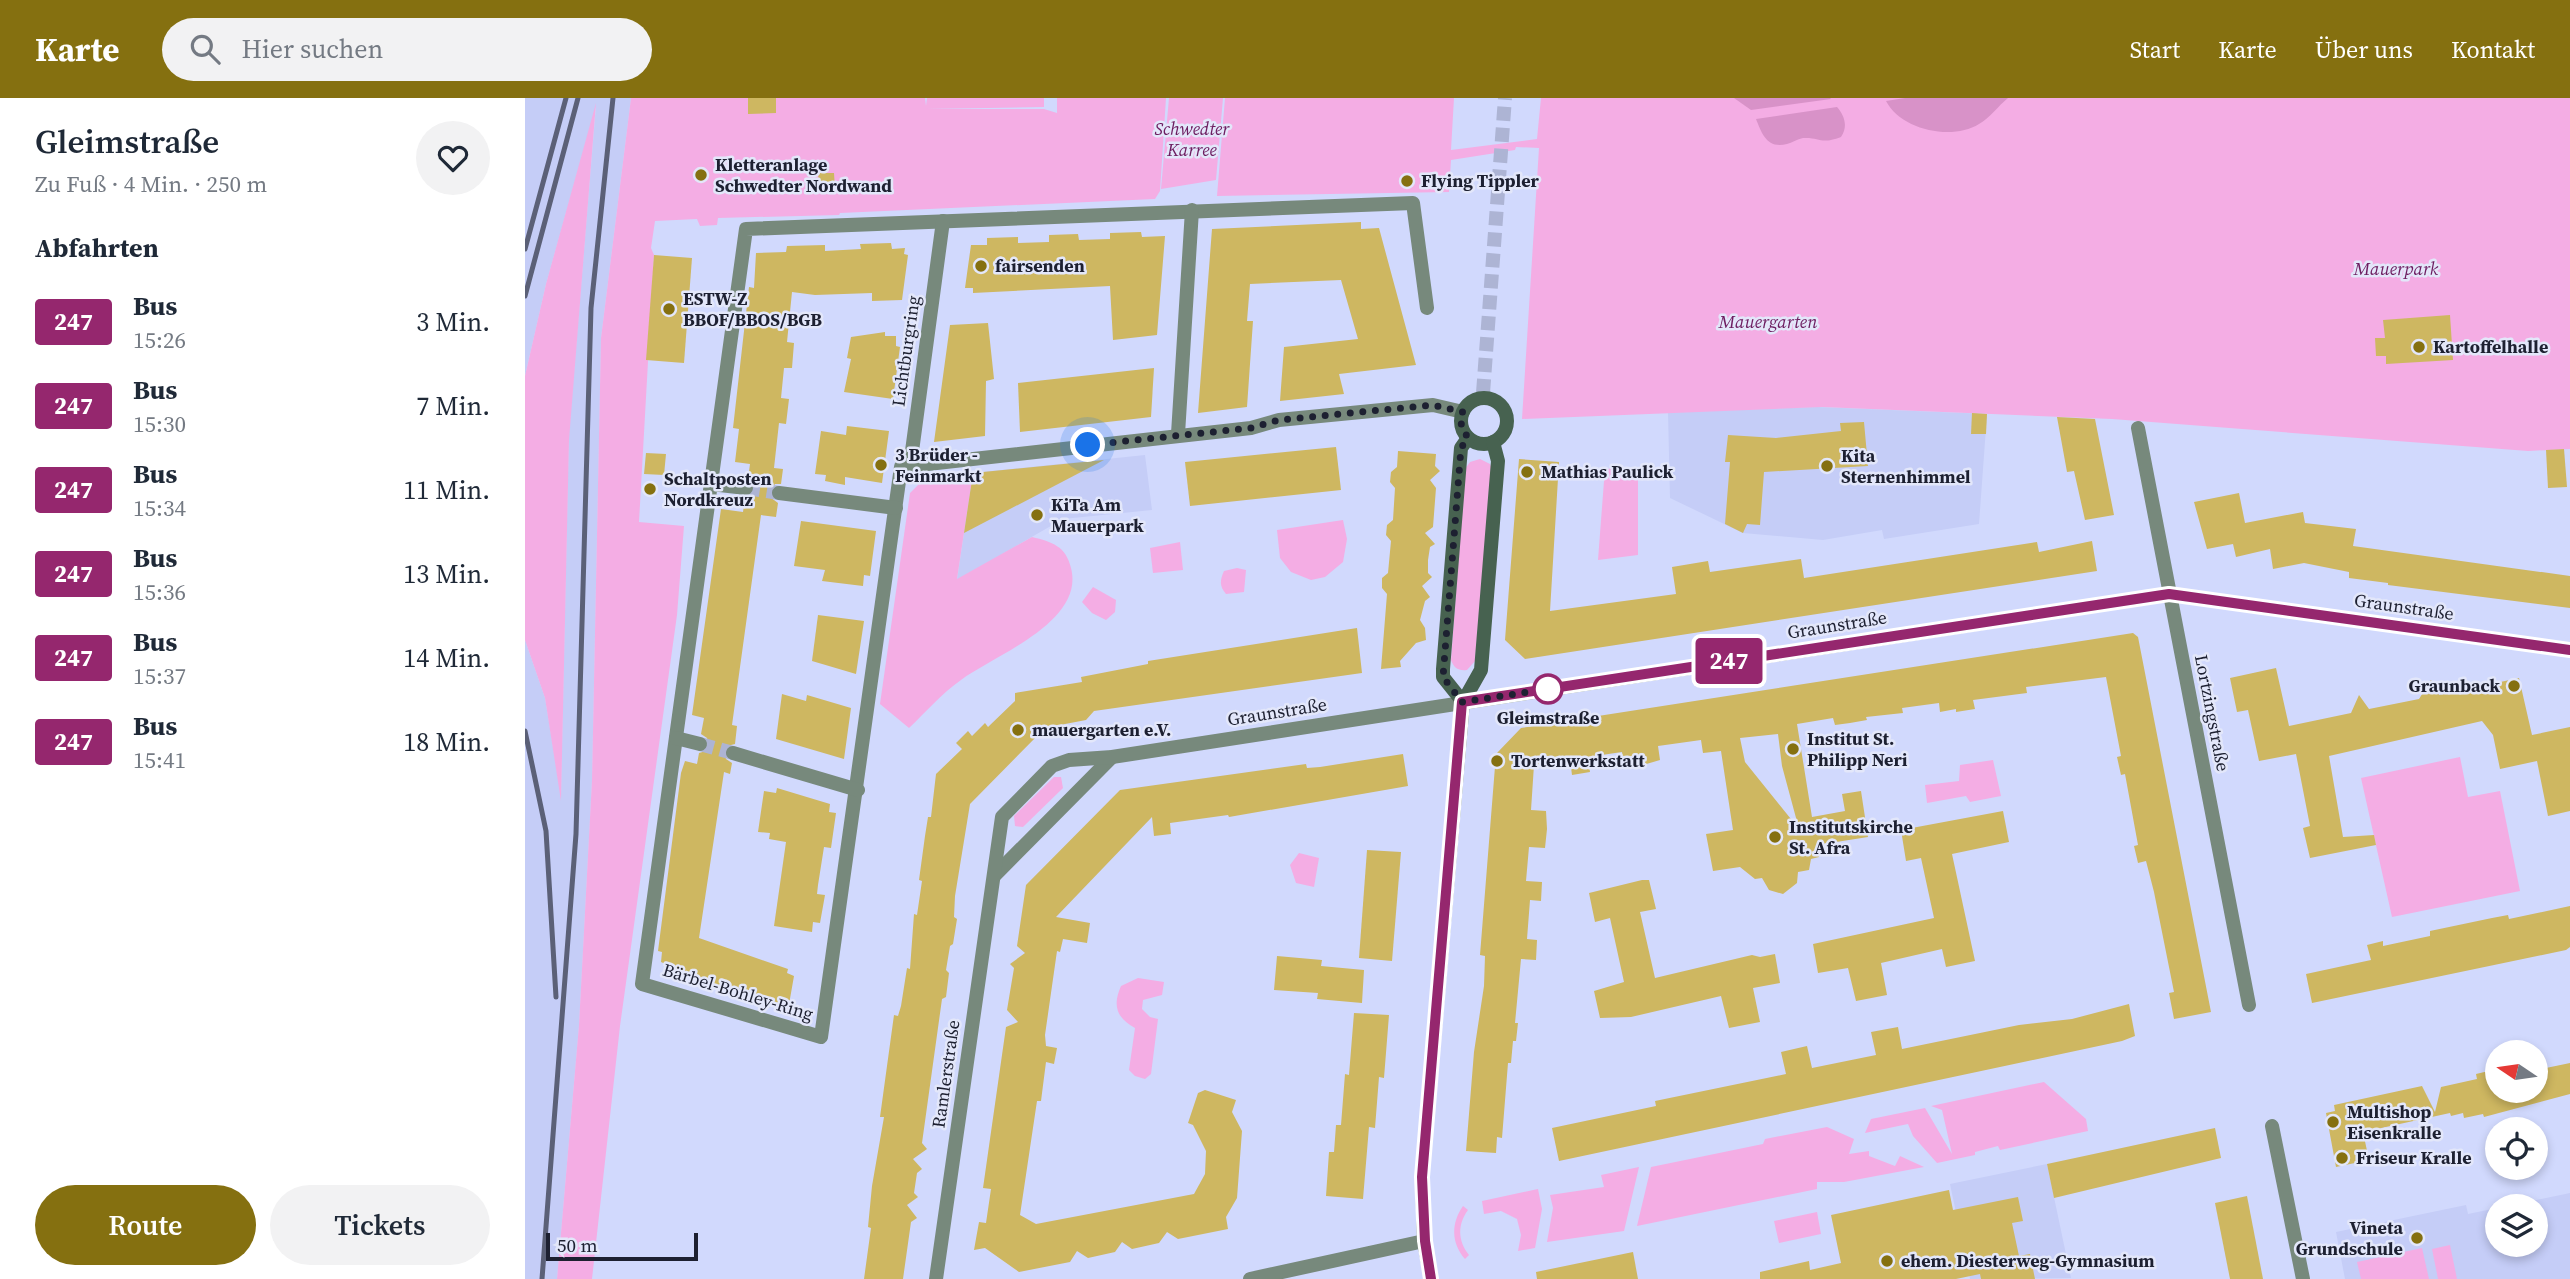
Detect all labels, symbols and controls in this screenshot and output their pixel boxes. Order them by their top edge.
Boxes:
search box [162,18,652,81]
text: Karte [35,27,120,72]
icon: search [186,30,224,68]
text: Hier suchen [242,31,383,67]
text: Start [2130,33,2180,66]
text: Karte [2218,33,2277,66]
text: Über uns [2315,33,2413,66]
text: Kontakt [2451,33,2535,66]
park label: Schwedter Karree [1154,116,1230,162]
text: Gleimstraße [35,119,219,164]
button: heart [416,121,490,195]
place label: Kletteranlage Schwedter Nordwand [715,152,892,198]
marker: Kletteranlage Schwedter Nordwand [693,167,709,183]
text: Zu Fuß · 4 Min. · 250 m [35,168,267,200]
place label: Flying Tippler [1421,168,1540,193]
marker: Flying Tippler [1399,173,1415,189]
text: Abfahrten [35,230,159,266]
place label: fairsenden [995,253,1085,278]
park label: Mauerpark [2353,256,2439,281]
marker: fairsenden [973,258,989,274]
place label: ESTW-Z BBOF/BBOS/BGB [683,286,822,332]
text: Bus [133,288,177,324]
street label: Lichtburgring [885,294,926,408]
marker: ESTW-Z BBOF/BBOS/BGB [661,301,677,317]
text: 3 Min. [416,304,490,340]
text: 247 [54,305,93,338]
park label: Mauergarten [1718,309,1817,334]
text: 15:26 [133,324,186,356]
place label: Kartoffelhalle [2433,334,2548,359]
marker: Kartoffelhalle [2411,339,2427,355]
text: Bus [133,372,177,408]
text: 7 Min. [416,388,490,424]
text: 247 [54,389,93,422]
text: 15:30 [133,408,186,440]
your location [1070,427,1105,462]
place label: 3 Brüder - Feinmarkt [895,442,982,488]
place label: Kita Sternenhimmel [1841,443,1971,489]
text: Bus [133,456,177,492]
marker: 3 Brüder - Feinmarkt [873,457,889,473]
marker: Kita Sternenhimmel [1819,458,1835,474]
place label: Mathias Paulick [1541,459,1674,484]
marker: Mathias Paulick [1519,464,1535,480]
place label: Schaltposten Nordkreuz [664,466,772,512]
text: 11 Min. [403,472,490,508]
text: 247 [54,473,93,506]
marker: Schaltposten Nordkreuz [642,481,658,497]
text: 15:34 [133,492,186,524]
place label: KiTa Am Mauerpark [1051,492,1144,538]
marker: KiTa Am Mauerpark [1029,507,1045,523]
text: Bus [133,540,177,576]
text: 13 Min. [403,556,490,592]
text: 247 [54,557,93,590]
text: 15:36 [133,576,186,608]
street label: Graunstraße [2353,587,2455,626]
street label: Graunstraße [1785,604,1888,645]
text: Bus [133,624,177,660]
line badge: 247 [1689,638,1769,684]
text: 14 Min. [403,640,490,676]
text: 247 [54,641,93,674]
text: 247 [1709,644,1749,677]
street label: Lortzingstraße [2189,652,2236,773]
text: 15:37 [133,660,186,692]
place label: Graunback [2409,673,2500,698]
marker: Gleimstraße [1533,674,1563,704]
marker: Graunback [2506,678,2522,694]
street label: Graunstraße [1225,691,1328,732]
place label: Gleimstraße [1497,705,1599,730]
text: Bus [133,708,177,744]
place label: mauergarten e.V. [1032,717,1171,742]
marker: mauergarten e.V. [1010,722,1026,738]
text: 18 Min. [403,724,490,760]
text: 247 [54,725,93,758]
place label: Institut St. Philipp Neri [1807,726,1908,772]
marker: Institut St. Philipp Neri [1785,741,1801,757]
text: 15:41 [133,744,186,776]
place label: Tortenwerkstatt [1511,748,1645,773]
marker: Tortenwerkstatt [1489,753,1505,769]
place label: Institutskirche St. Afra [1789,814,1913,860]
marker: Institutskirche St. Afra [1767,829,1783,845]
street label: Bärbel-Bohley-Ring [660,957,817,1026]
street label: Ramlerstraße [926,1018,965,1130]
north arrow [2485,1040,2548,1102]
map controls [2485,1040,2548,1257]
place label: Multishop Eisenkralle [2347,1099,2441,1145]
marker: Multishop Eisenkralle [2325,1114,2341,1130]
button: locate [2485,1117,2548,1180]
place label: Friseur Kralle [2356,1145,2472,1170]
marker: Friseur Kralle [2334,1150,2350,1166]
button: Route [35,1185,256,1265]
button: Tickets [270,1185,490,1265]
button: layers [2485,1194,2548,1257]
place label: Vineta Grundschule [2296,1215,2403,1261]
scale bar [546,1230,698,1262]
marker: Vineta Grundschule [2409,1230,2425,1246]
text: 50 m [557,1232,598,1258]
place label: ehem. Diesterweg-Gymnasium [1901,1248,2155,1273]
marker: ehem. Diesterweg-Gymnasium [1879,1253,1895,1269]

